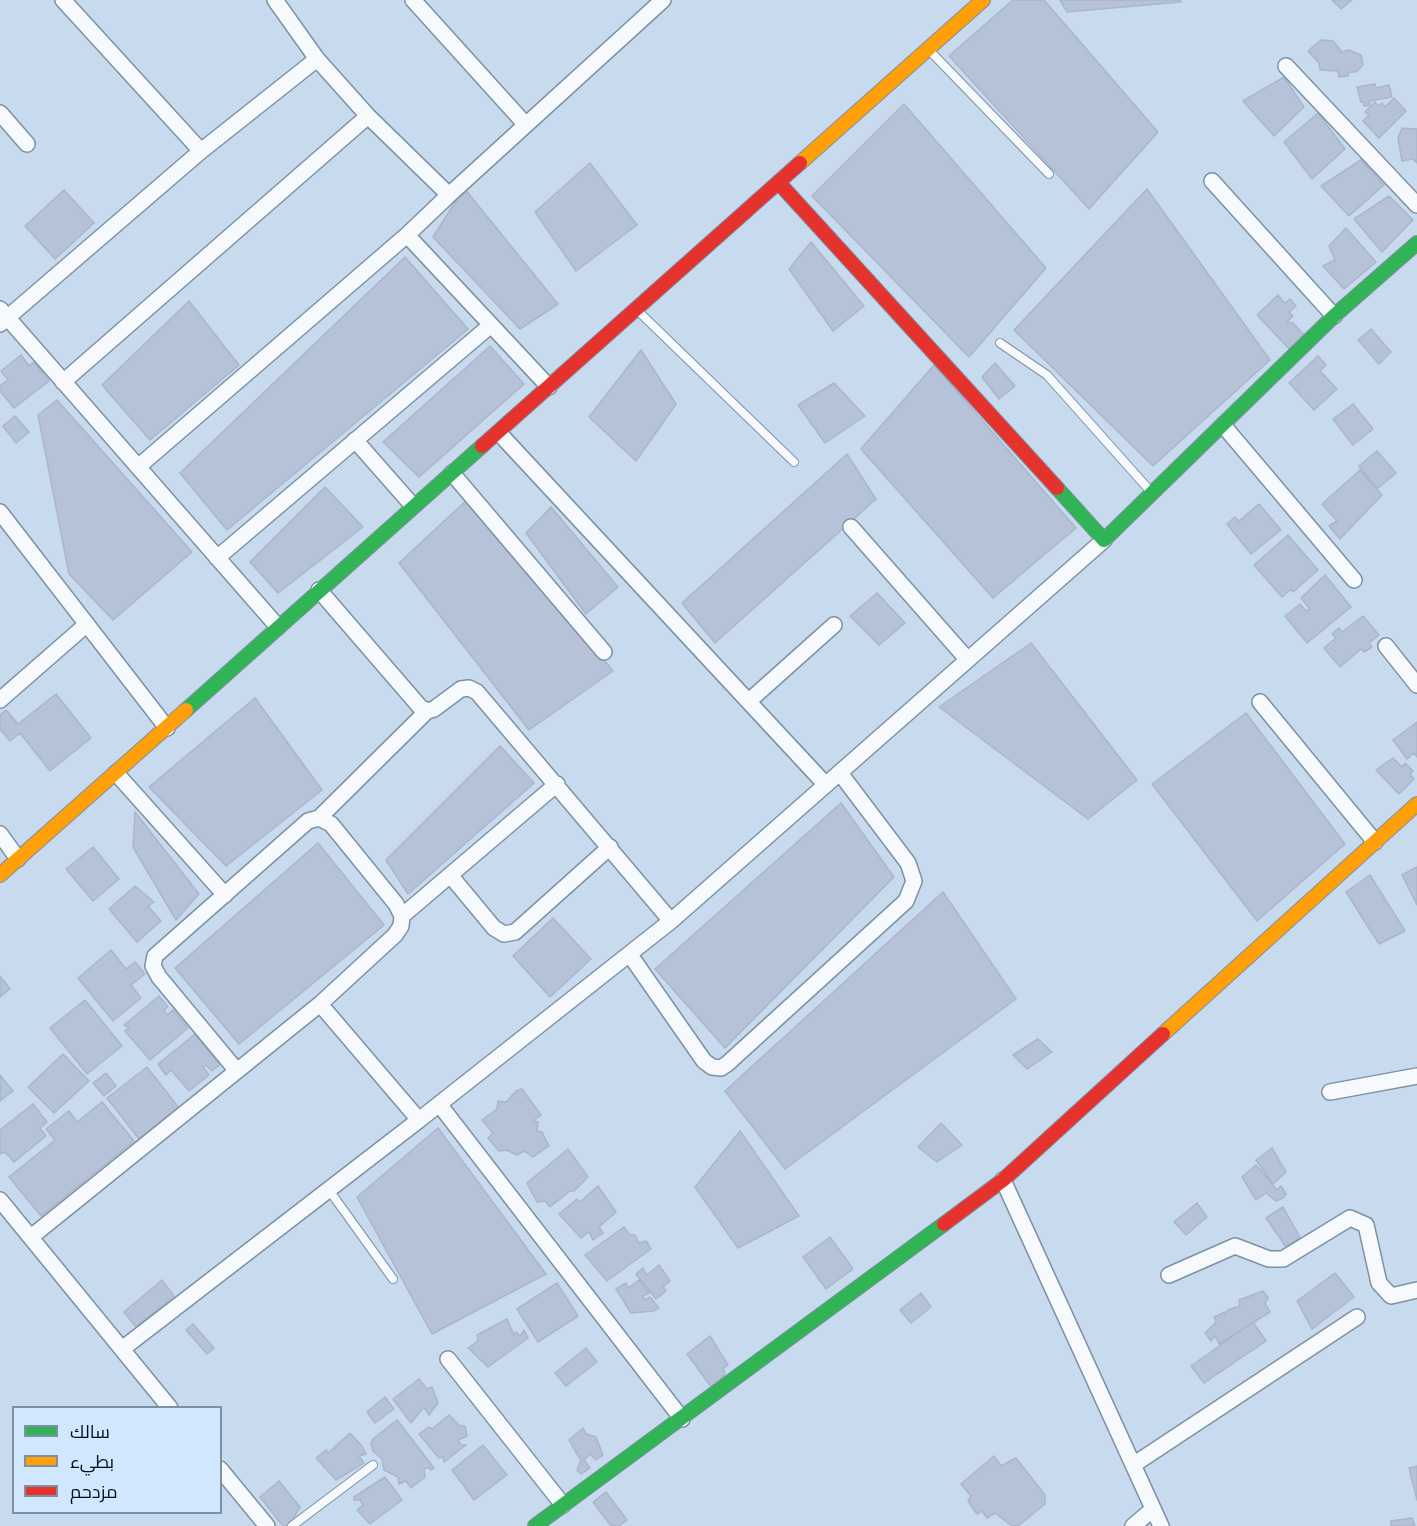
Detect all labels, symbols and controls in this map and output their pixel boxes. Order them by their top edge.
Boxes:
legend [12,1406,222,1514]
text: سالك [70,1420,110,1443]
text: بطيء [70,1450,114,1473]
text: مزدحم [70,1480,118,1503]

